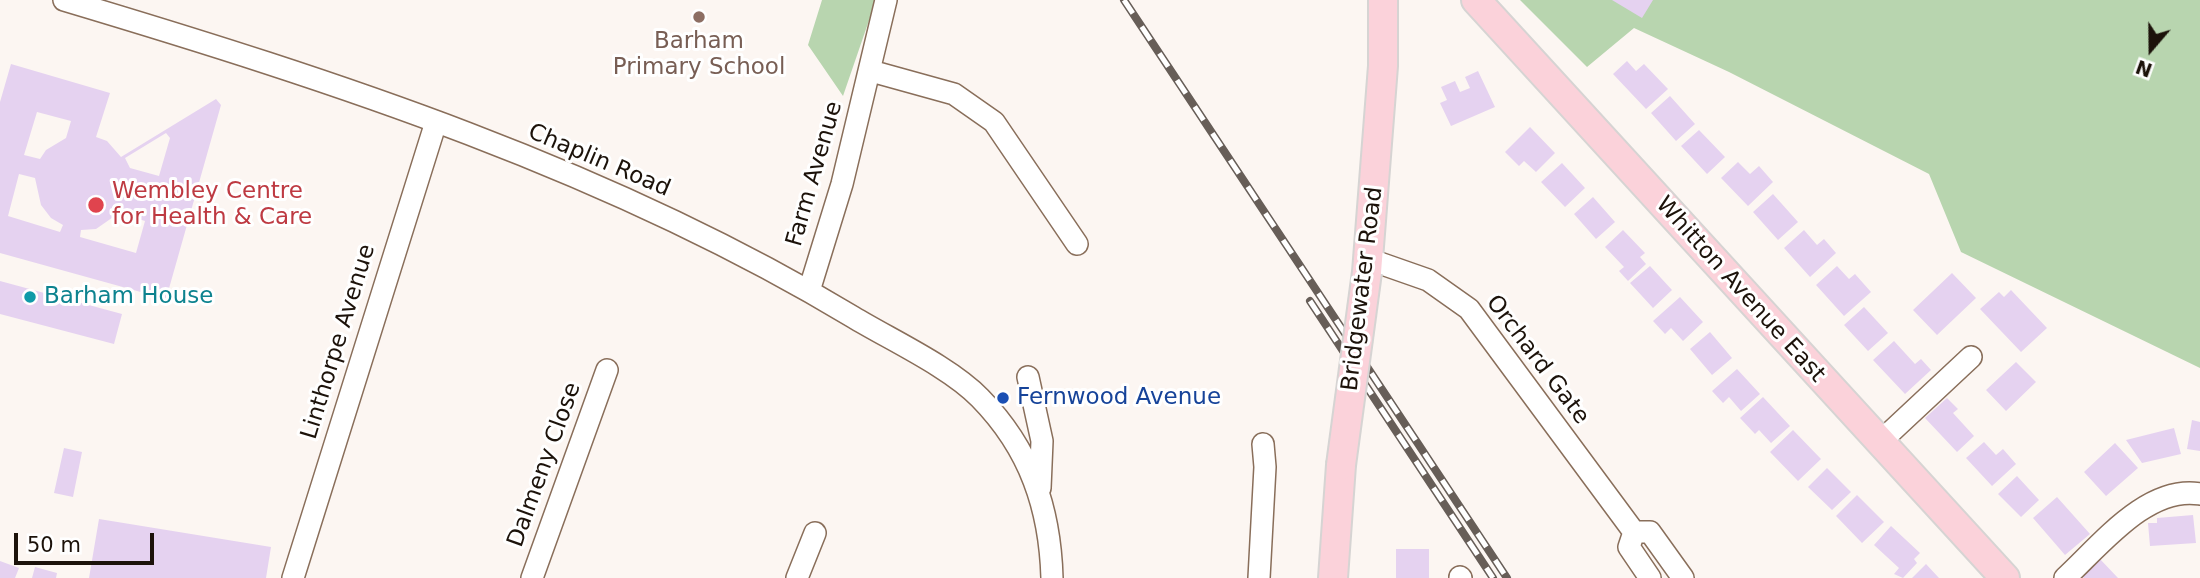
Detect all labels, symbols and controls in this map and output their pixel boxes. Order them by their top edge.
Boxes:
marker: Barham Primary School [691,9,707,25]
north arrow [2116,14,2186,84]
place label: Barham Primary School [613,28,785,82]
text: N [2133,56,2155,82]
street label: Farm Avenue [781,98,849,250]
street label: Chaplin Road [524,119,674,203]
place label: Wembley Centre for Health & Care [112,178,312,232]
street label: Bridgewater Road [1337,185,1389,393]
street label: Whitton Avenue East [1649,192,1831,388]
marker: Wembley Centre for Health & Care [86,195,106,215]
street label: Linthorpe Avenue [296,241,382,443]
place label: Barham House [44,283,213,311]
marker: Barham House [22,289,38,305]
street label: Orchard Gate [1480,290,1594,430]
street label: Dalmeny Close [502,379,588,551]
place label: Fernwood Avenue [1017,384,1221,412]
marker: Fernwood Avenue [995,390,1011,406]
scale bar [18,518,158,562]
text: 50 m [27,533,81,557]

